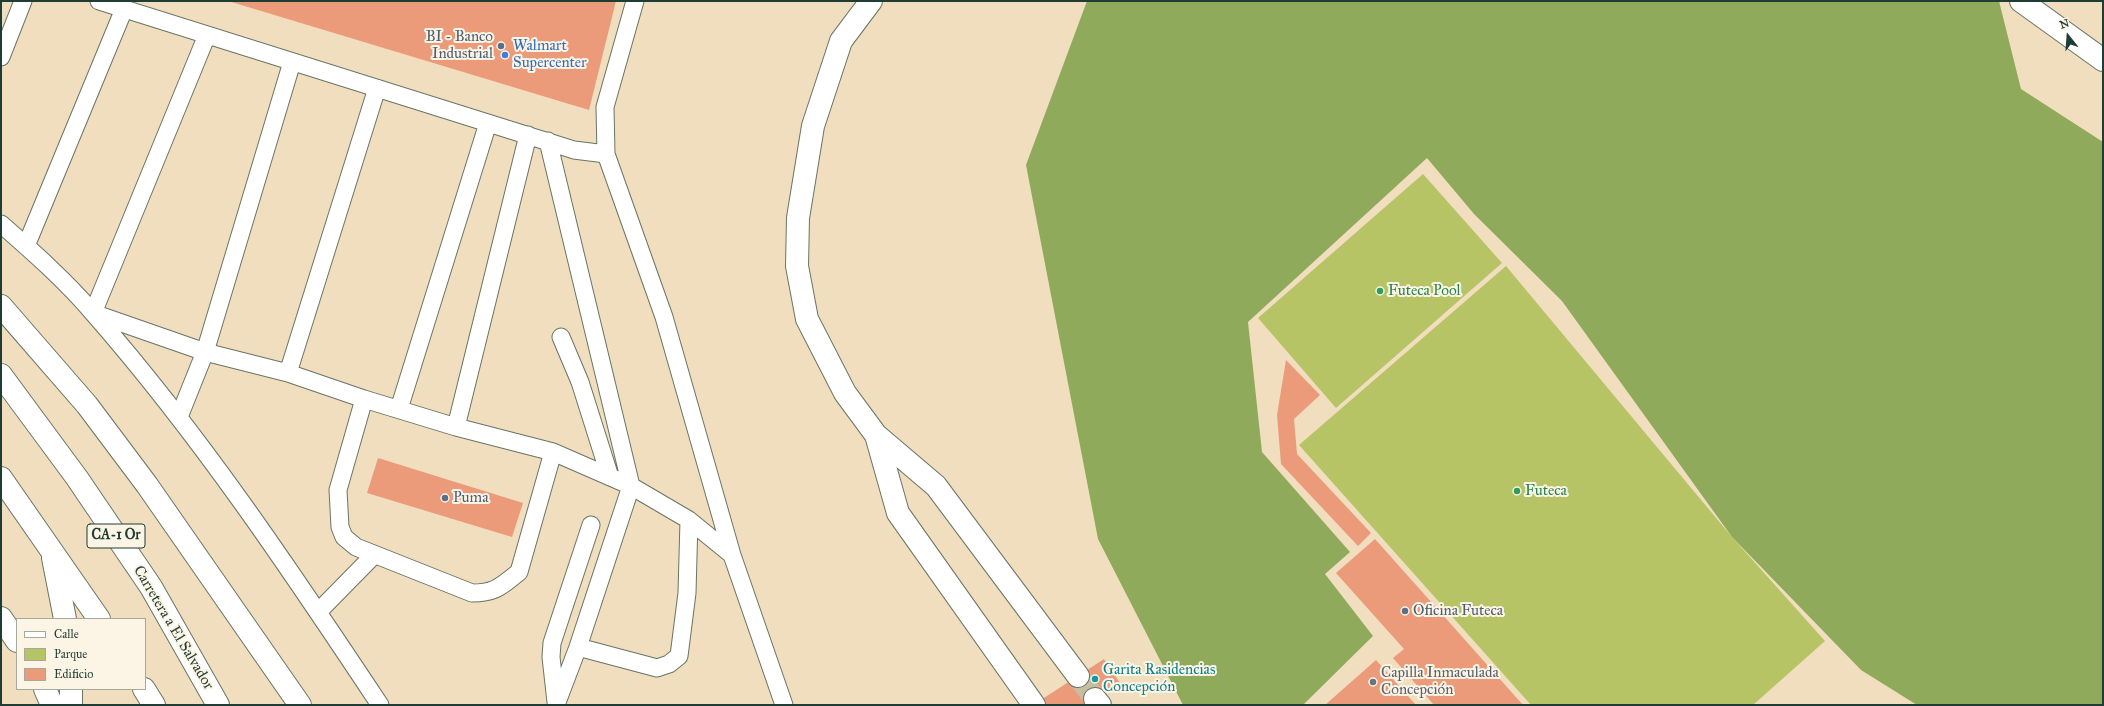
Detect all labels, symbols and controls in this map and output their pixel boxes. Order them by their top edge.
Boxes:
north arrow [2048,16,2088,56]
text: N [2058,16,2071,32]
place label: BI - Banco Industrial [426,28,493,63]
place label: Walmart Supercenter [513,37,587,72]
marker: BI - Banco Industrial [496,41,506,51]
marker: Walmart Supercenter [500,50,510,60]
place label: Futeca Pool [1388,282,1461,300]
marker: Futeca Pool [1375,286,1385,296]
place label: Futeca [1525,482,1567,500]
marker: Futeca [1512,486,1522,496]
place label: Puma [453,489,489,507]
marker: Puma [440,493,450,503]
road number: CA-1 Or [87,524,145,548]
street label: Carretera a El Salvador [129,563,217,693]
place label: Oficina Futeca [1413,602,1503,620]
marker: Oficina Futeca [1400,606,1410,616]
legend [16,618,146,690]
text: Calle [54,627,79,641]
text: Parque [54,647,87,661]
place label: Garita Rasidencias Concepción [1103,661,1215,696]
place label: Capilla Inmaculada Concepción [1381,664,1499,699]
text: Edificio [54,667,93,681]
marker: Garita Rasidencias Concepción [1090,674,1100,684]
marker: Capilla Inmaculada Concepción [1368,677,1378,687]

